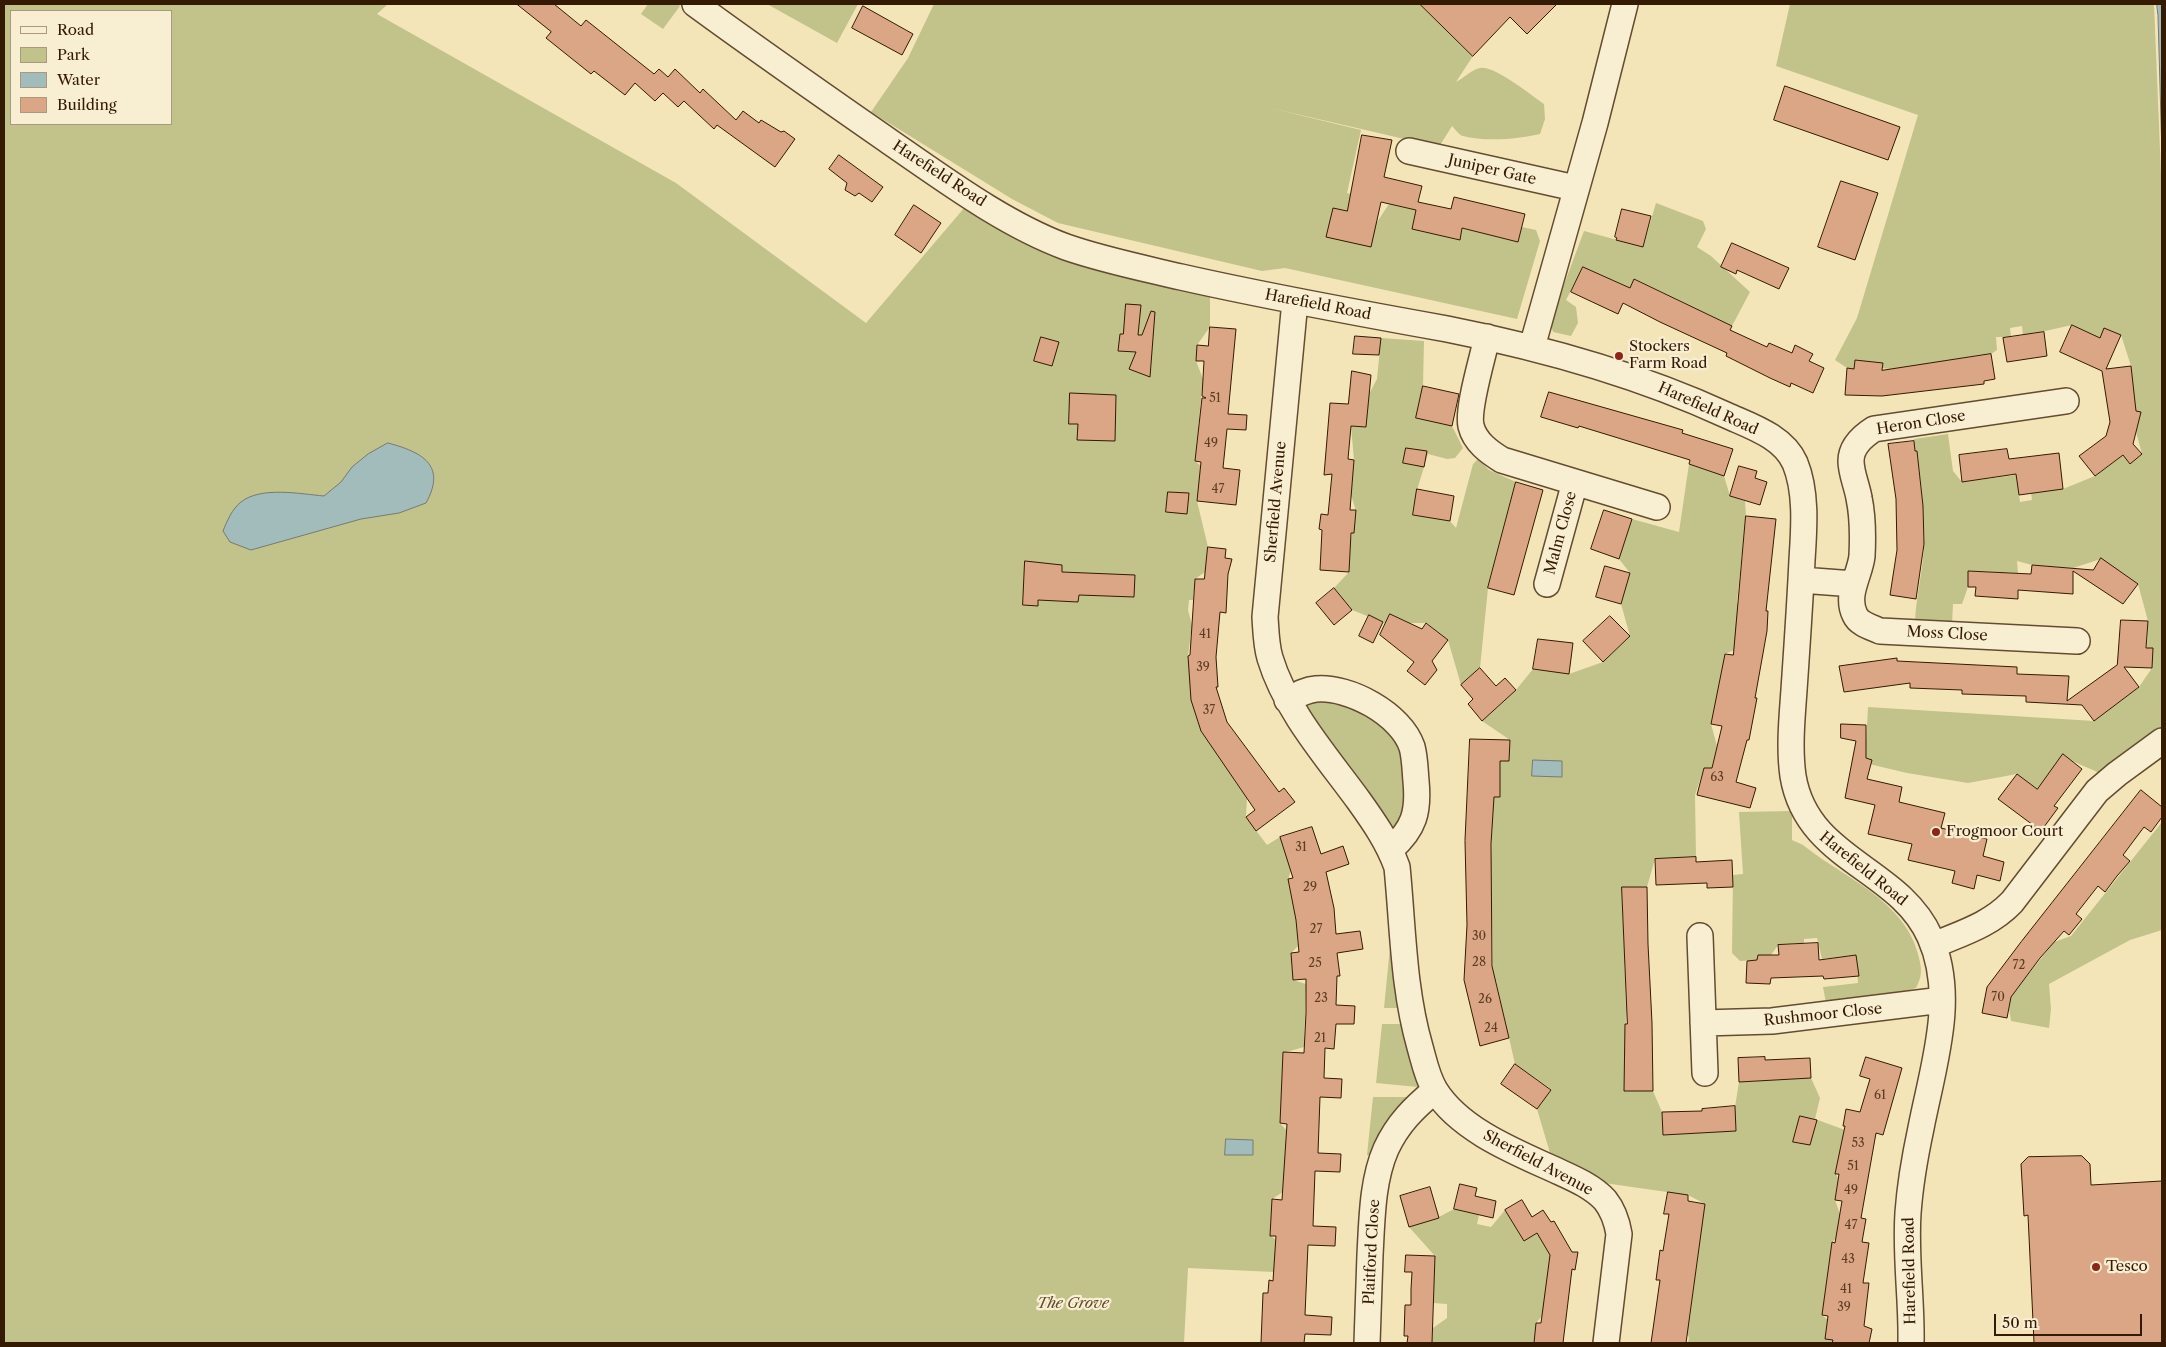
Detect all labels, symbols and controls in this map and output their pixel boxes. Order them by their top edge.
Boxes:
legend [10,10,172,125]
text: Road [57,20,94,39]
text: Park [57,45,90,64]
text: Water [57,70,100,89]
text: Building [57,95,117,114]
street label: Harefield Road [889,137,989,211]
street label: Juniper Gate [1446,151,1538,189]
street label: Harefield Road [1263,286,1373,324]
place label: Stockers Farm Road [1629,338,1707,373]
marker: Stockers Farm Road [1613,350,1625,362]
street label: Harefield Road [1655,379,1761,439]
house number: 51 [1209,392,1221,406]
street label: Heron Close [1875,407,1967,439]
house number: 49 [1204,437,1218,451]
street label: Sherfield Avenue [1262,441,1290,563]
house number: 47 [1212,483,1224,497]
street label: Malm Close [1541,489,1581,577]
street label: Moss Close [1906,623,1988,645]
house number: 41 [1199,628,1211,642]
house number: 39 [1196,661,1210,675]
house number: 37 [1203,704,1215,718]
house number: 63 [1710,771,1724,785]
place label: Frogmoor Court [1946,823,2063,841]
marker: Frogmoor Court [1930,826,1942,838]
street label: Harefield Road [1815,828,1911,910]
house number: 31 [1295,841,1307,855]
house number: 29 [1303,881,1317,895]
house number: 27 [1310,923,1322,937]
house number: 30 [1472,930,1486,944]
house number: 28 [1472,956,1486,970]
house number: 25 [1308,957,1322,971]
house number: 72 [2013,959,2025,973]
house number: 70 [1991,991,2005,1005]
house number: 23 [1314,992,1328,1006]
house number: 26 [1478,993,1492,1007]
street label: Rushmoor Close [1763,1000,1883,1030]
house number: 24 [1484,1022,1498,1036]
house number: 21 [1314,1032,1326,1046]
house number: 61 [1874,1089,1886,1103]
street label: Sherfield Avenue [1480,1126,1596,1200]
house number: 53 [1851,1137,1865,1151]
house number: 51 [1847,1160,1859,1174]
house number: 49 [1844,1184,1858,1198]
street label: Plaitford Close [1360,1199,1384,1305]
street label: Harefield Road [1900,1217,1920,1325]
house number: 47 [1845,1219,1857,1233]
house number: 43 [1841,1253,1855,1267]
place label: Tesco [2106,1258,2148,1276]
marker: Tesco [2090,1261,2102,1273]
house number: 41 [1840,1283,1852,1297]
park label: The Grove [1037,1295,1109,1313]
house number: 39 [1837,1301,1851,1315]
scale bar [1996,1304,2144,1336]
text: 50 m [2002,1313,2038,1332]

